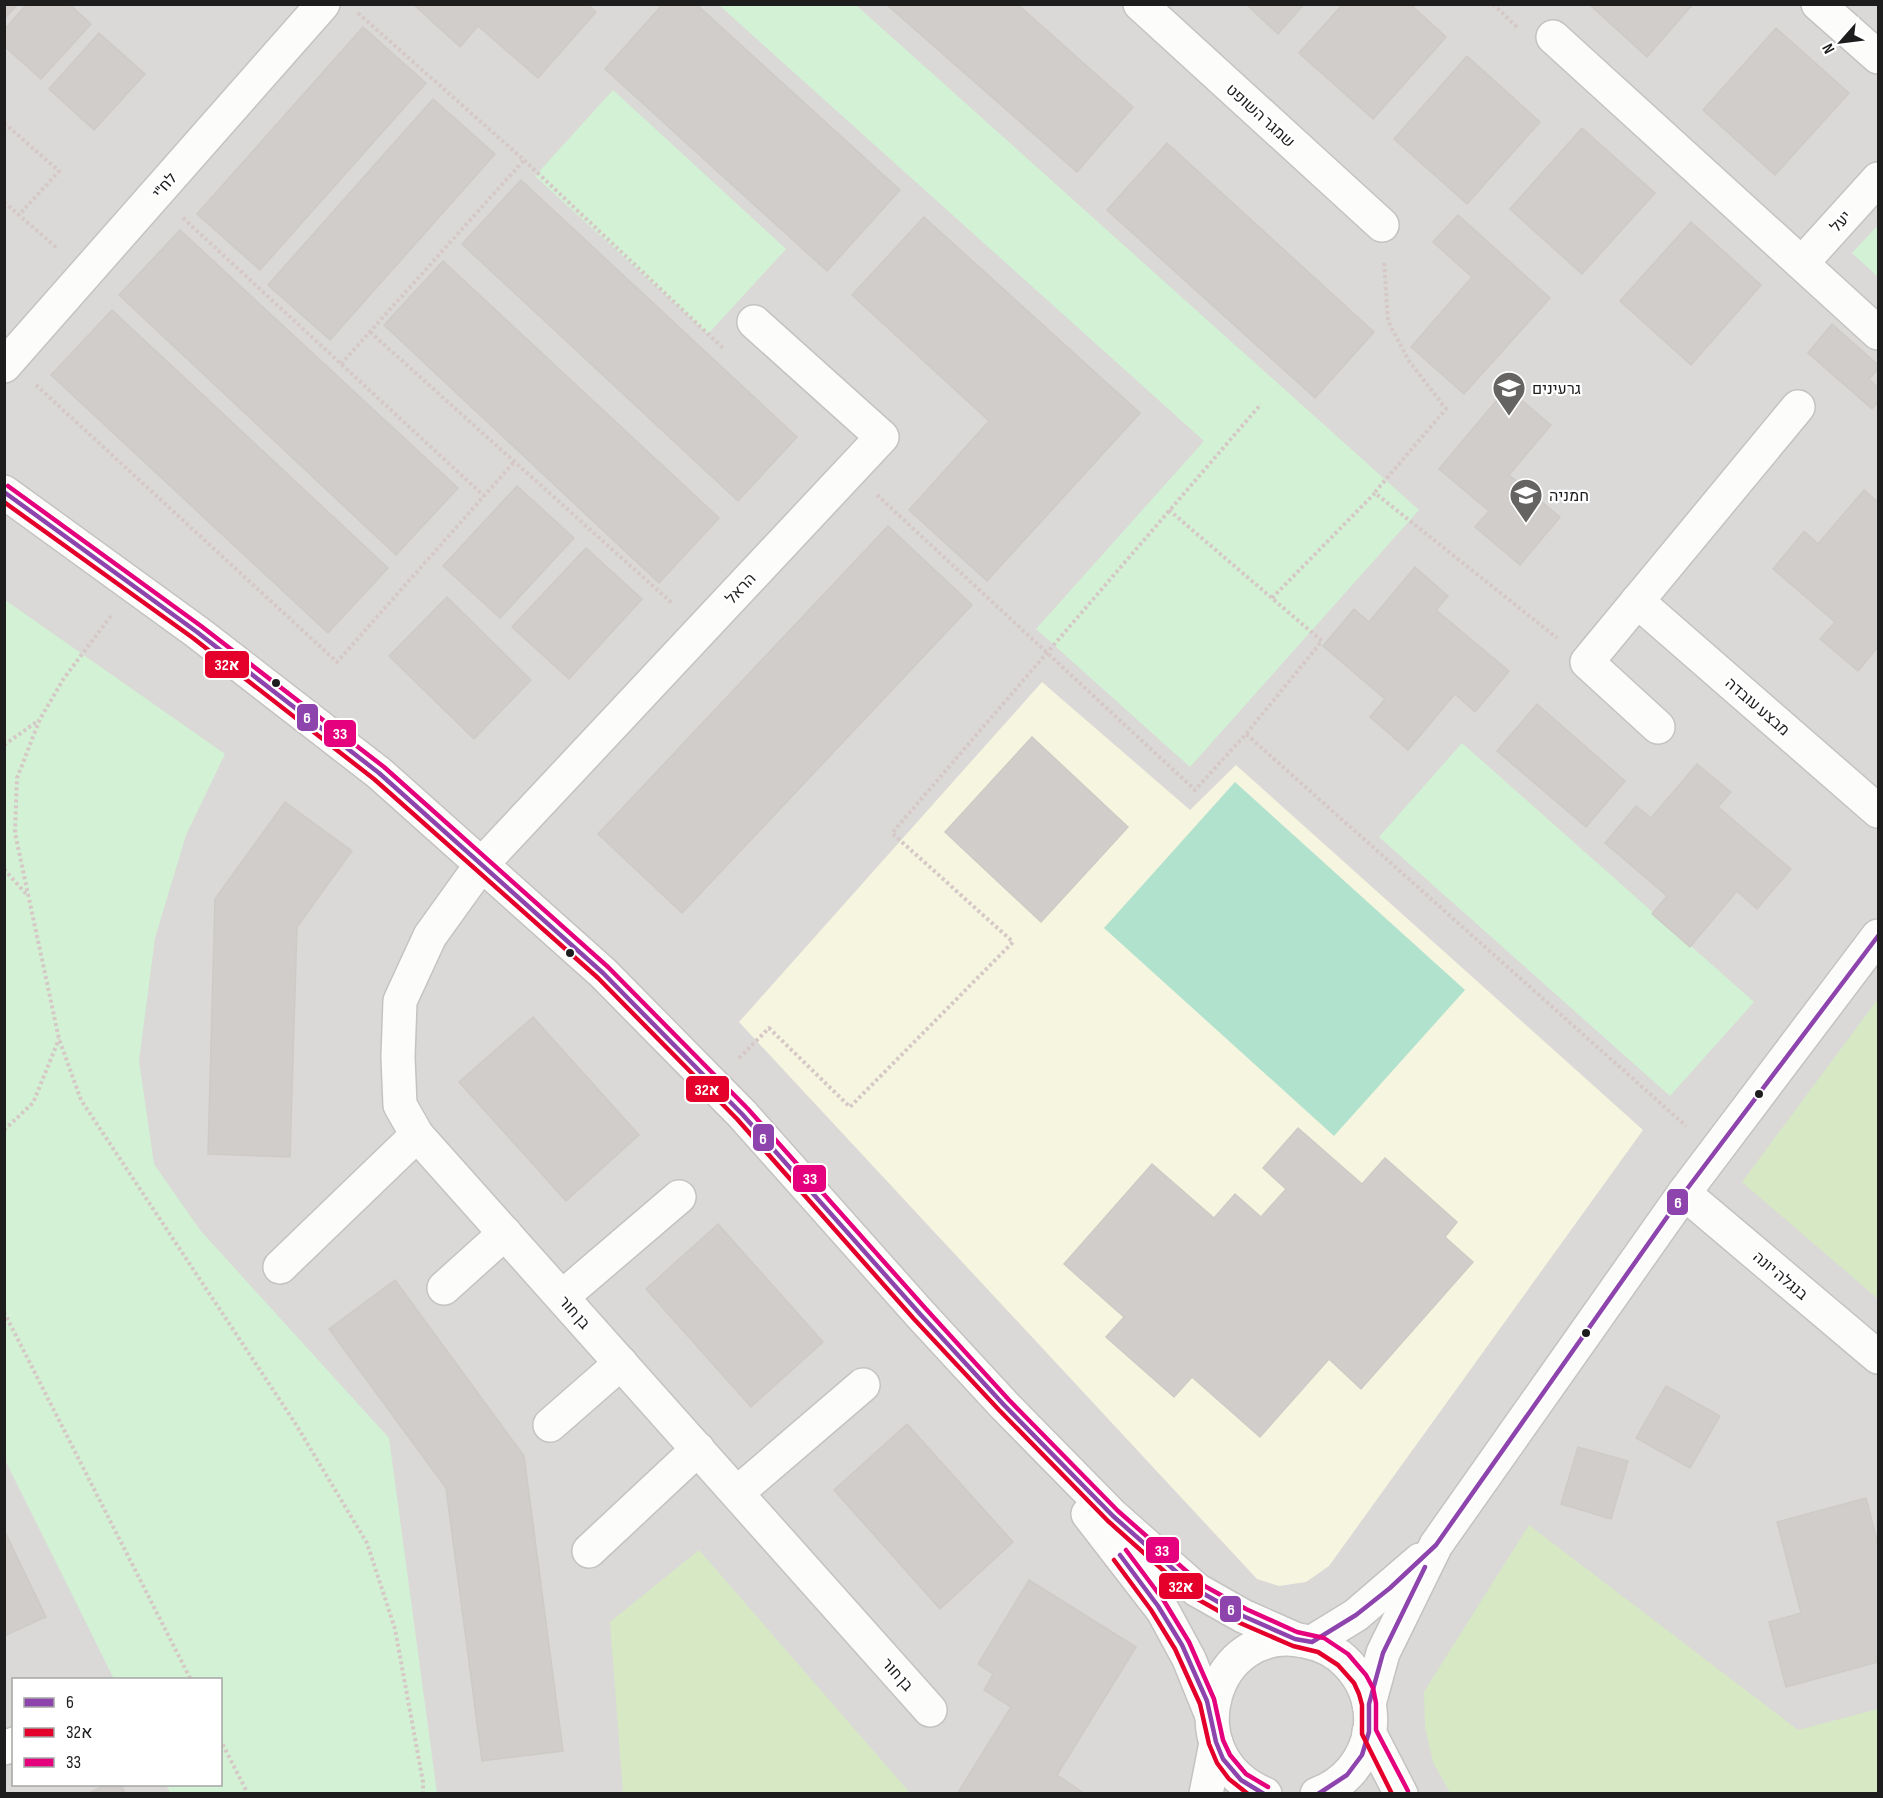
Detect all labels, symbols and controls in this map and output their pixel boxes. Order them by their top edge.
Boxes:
north arrow [1811,12,1871,72]
text: N [1819,40,1839,57]
street label: שמגר השופט [1222,80,1298,152]
street label: לח"י [149,169,181,203]
street label: יעל [1827,207,1856,237]
school or university icon: גרעינים [1491,370,1527,417]
place label: גרעינים [1532,380,1581,399]
school or university icon: חמניה [1508,477,1544,524]
place label: חמניה [1549,487,1589,506]
street label: הראל [722,569,760,609]
line badge: 32א [204,650,250,679]
text: 32א [215,656,240,675]
street label: מבצע עובדה [1721,674,1793,740]
unlabelled marker [270,677,282,689]
line badge: 6 [296,703,319,732]
text: 6 [303,709,311,728]
line badge: 33 [323,719,357,748]
text: 33 [333,725,347,744]
unlabelled marker [564,947,576,959]
line badge: 32א [685,1075,730,1103]
text: 32א [695,1081,720,1100]
unlabelled marker [1753,1088,1765,1100]
line badge: 6 [752,1123,775,1152]
text: 6 [759,1130,767,1149]
line badge: 33 [792,1164,827,1193]
text: 33 [803,1170,817,1189]
line badge: 6 [1666,1188,1689,1216]
text: 6 [1674,1194,1682,1213]
street label: בנגלה יונה [1749,1248,1812,1305]
street label: בן חור [554,1293,594,1334]
unlabelled marker [1580,1327,1592,1339]
line badge: 33 [1145,1536,1180,1564]
text: 33 [1155,1542,1169,1561]
line badge: 32א [1158,1572,1204,1600]
text: 32א [1169,1578,1194,1597]
line badge: 6 [1219,1595,1242,1623]
text: 6 [1227,1601,1235,1620]
street label: בן חור [877,1655,917,1696]
legend [12,1678,222,1786]
text: 6 [66,1692,74,1713]
text: 32א [66,1722,93,1743]
text: 33 [66,1752,81,1773]

